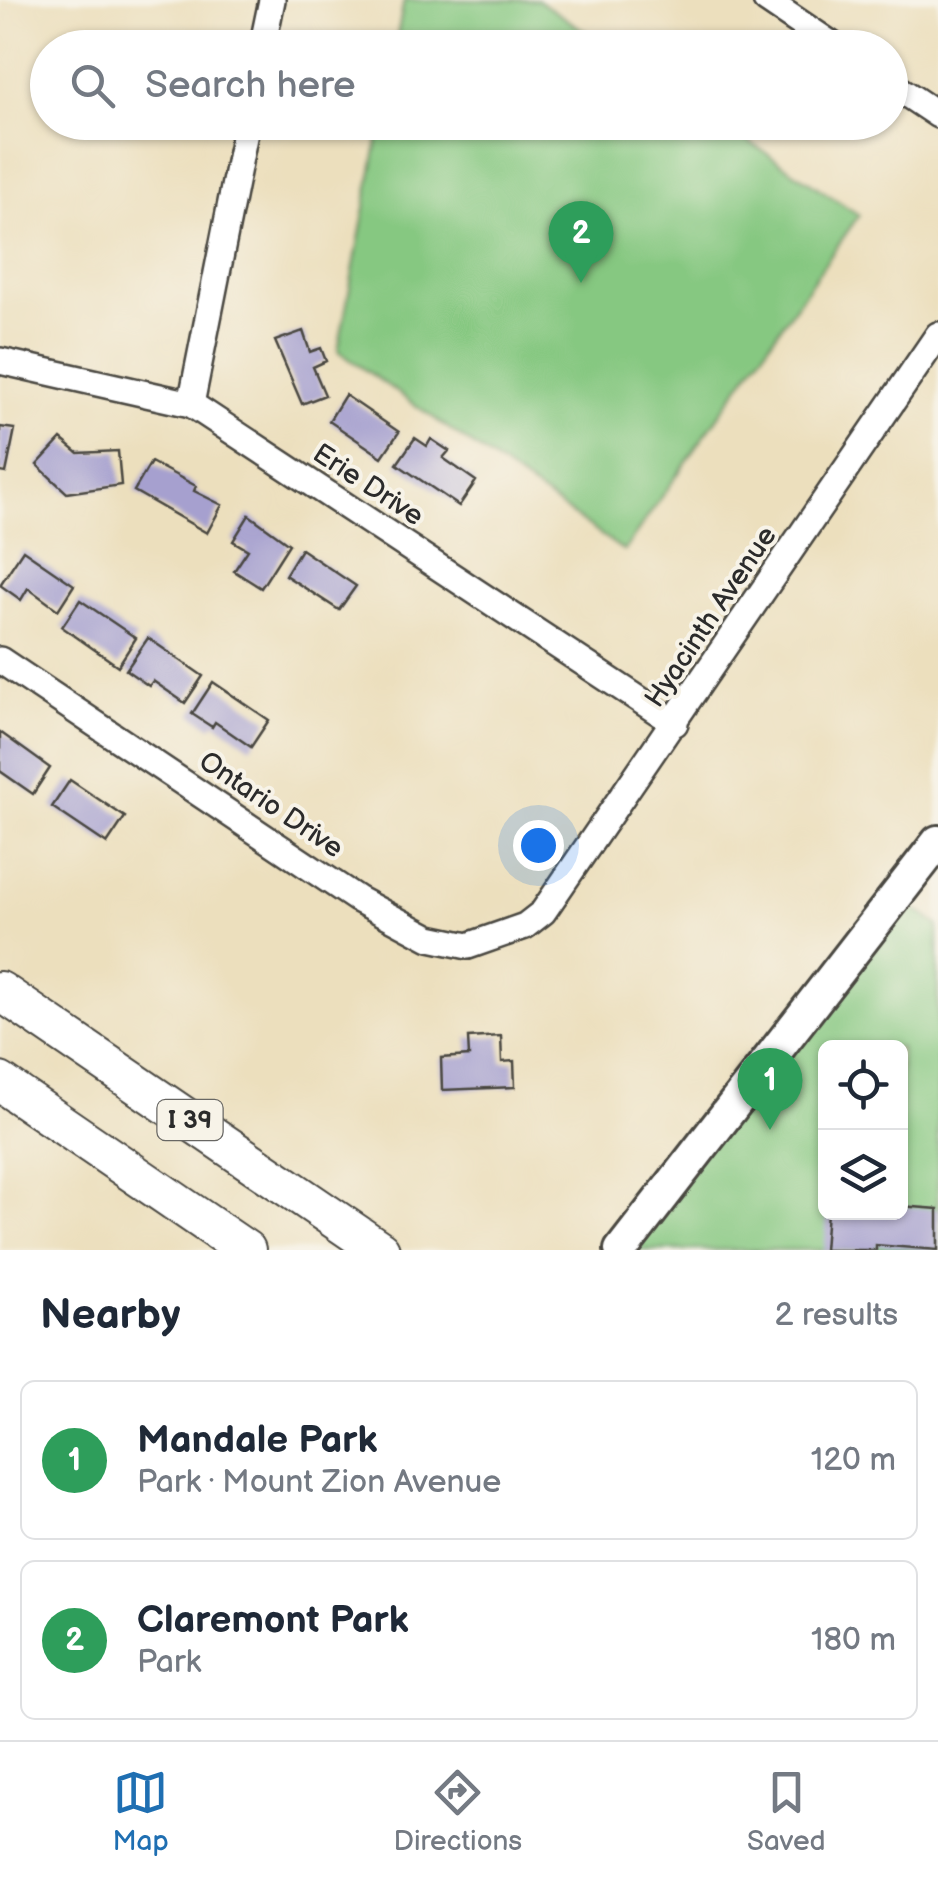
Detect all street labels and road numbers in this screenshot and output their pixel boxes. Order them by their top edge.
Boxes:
street label: Erie Drive [307,437,429,533]
street label: Hyacinth Avenue [638,520,784,714]
street label: Ontario Drive [193,745,349,865]
road number: I 39 [158,1100,222,1140]

